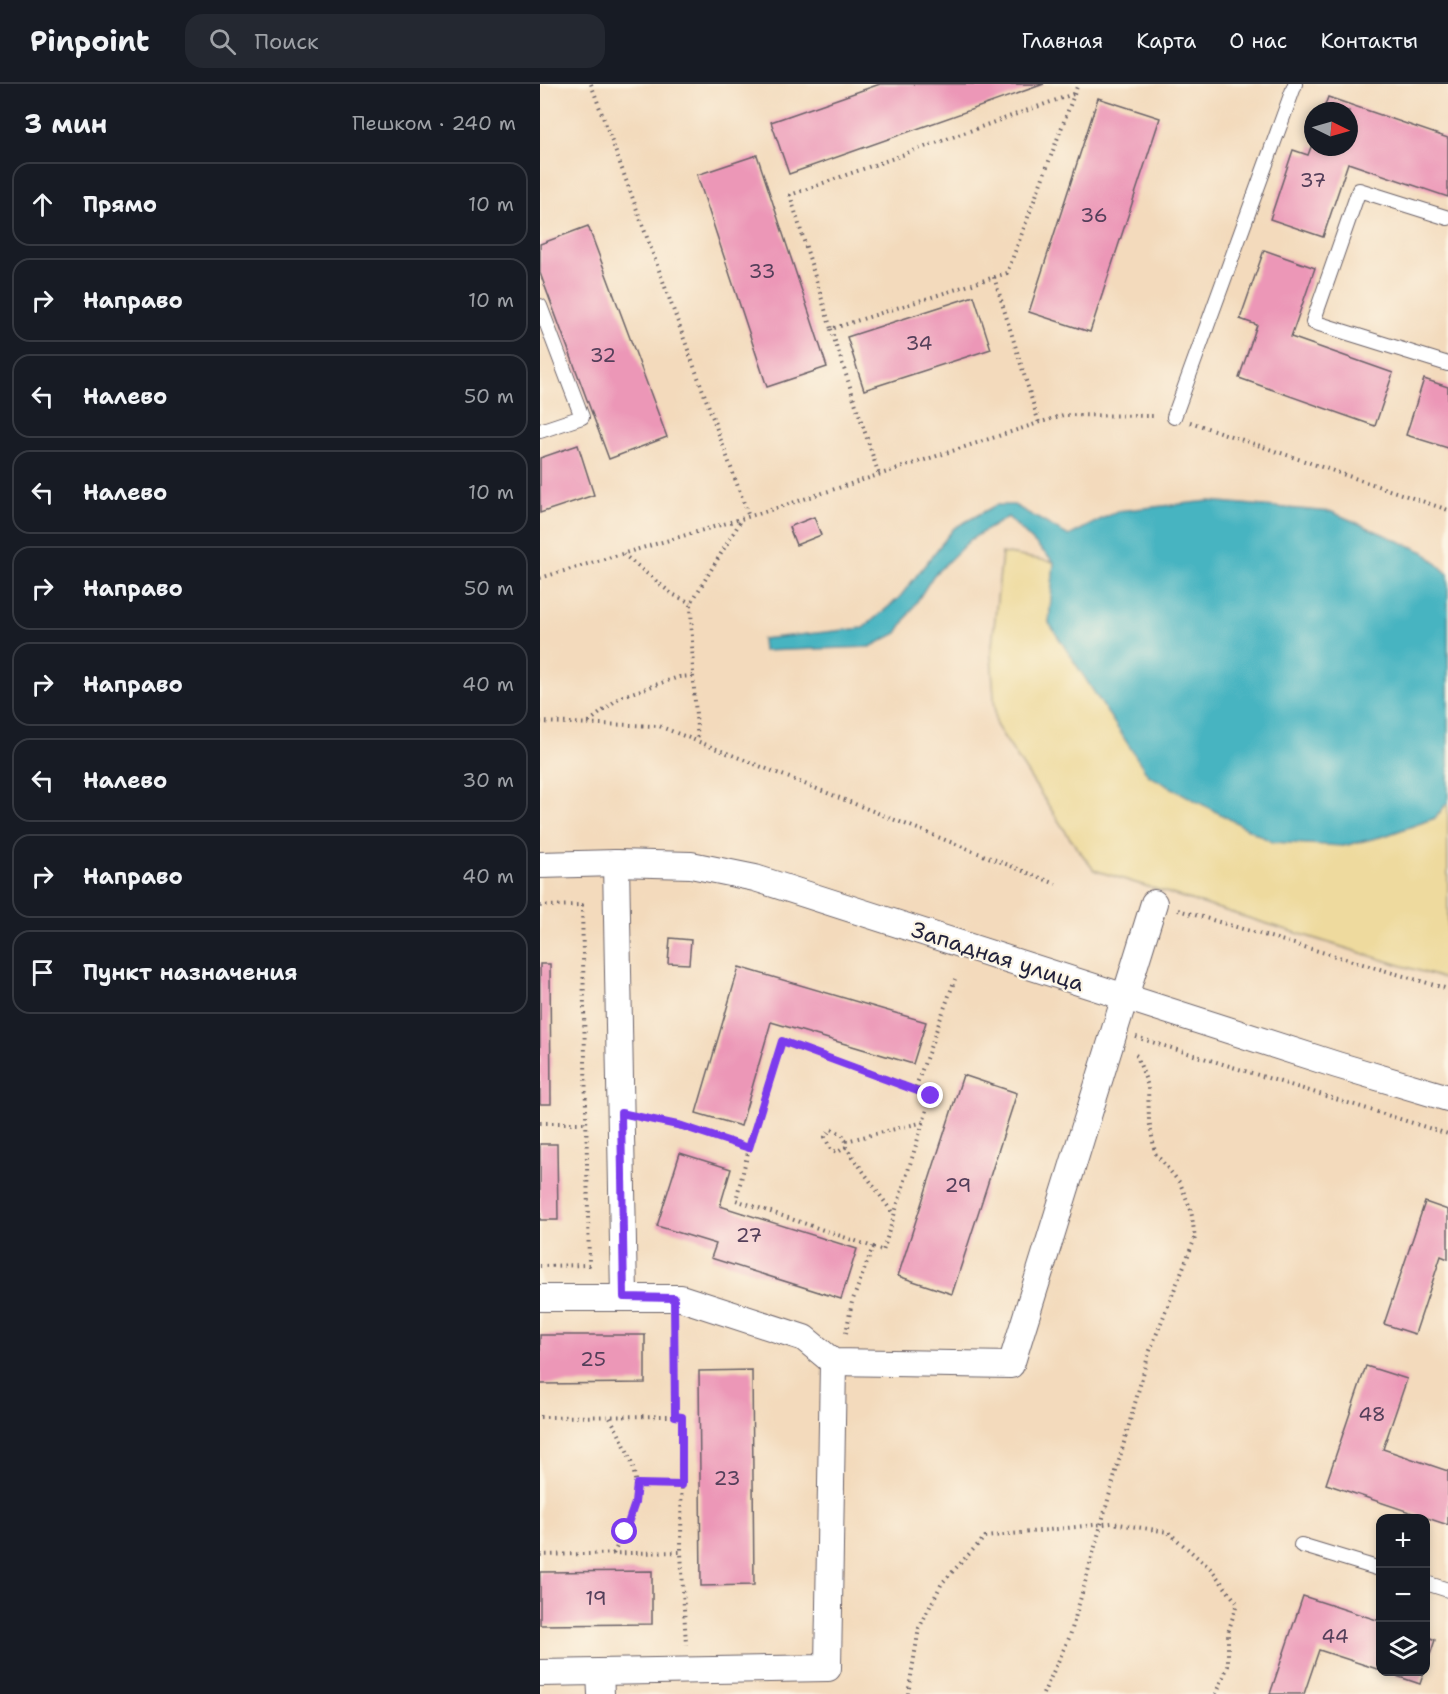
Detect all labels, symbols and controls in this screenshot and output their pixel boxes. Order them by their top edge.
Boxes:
search box [185,14,605,68]
text: Pinpoint [30,22,149,60]
icon: search [206,25,239,58]
text: Поиск [254,27,319,56]
text: Главная [1022,27,1103,55]
text: Карта [1136,27,1196,55]
text: О нас [1229,27,1287,55]
text: Контакты [1320,27,1418,55]
north arrow [1304,102,1358,156]
text: 3 мин [24,106,107,141]
text: Пешком · 240 m [352,110,516,136]
house number: 37 [1300,167,1326,193]
icon: ahead [26,188,59,221]
text: Прямо [83,190,157,219]
text: 10 m [468,191,514,217]
house number: 36 [1080,202,1108,228]
house number: 33 [749,258,775,284]
icon: right [26,284,59,317]
text: Направо [83,286,183,315]
text: 10 m [468,287,514,313]
house number: 34 [905,330,933,356]
house number: 32 [590,342,616,368]
icon: left [26,380,59,413]
text: Налево [83,382,167,411]
text: 50 m [464,383,514,409]
icon: left [26,476,59,509]
text: Налево [83,478,167,507]
text: 10 m [468,479,514,505]
icon: right [26,572,59,605]
text: Направо [83,574,183,603]
text: 50 m [464,575,514,601]
icon: right [26,668,59,701]
text: Направо [83,670,183,699]
text: 40 m [462,671,514,697]
icon: left [26,764,59,797]
text: Налево [83,766,167,795]
text: 30 m [462,767,514,793]
icon: right [26,860,59,893]
text: Направо [83,862,183,891]
text: 40 m [462,863,514,889]
street label: Западная улица [908,915,1088,998]
icon: arrive [26,956,59,989]
text: Пункт назначения [83,958,297,987]
route end [917,1082,943,1108]
house number: 29 [945,1172,971,1198]
house number: 27 [736,1222,762,1248]
house number: 25 [580,1346,606,1372]
house number: 48 [1358,1401,1386,1427]
house number: 23 [714,1465,740,1491]
map controls [1376,1514,1430,1676]
button: + [1376,1514,1430,1568]
route start [611,1518,637,1544]
button: − [1376,1568,1430,1622]
house number: 19 [585,1585,607,1611]
button: layers [1376,1622,1430,1676]
house number: 44 [1321,1623,1349,1649]

